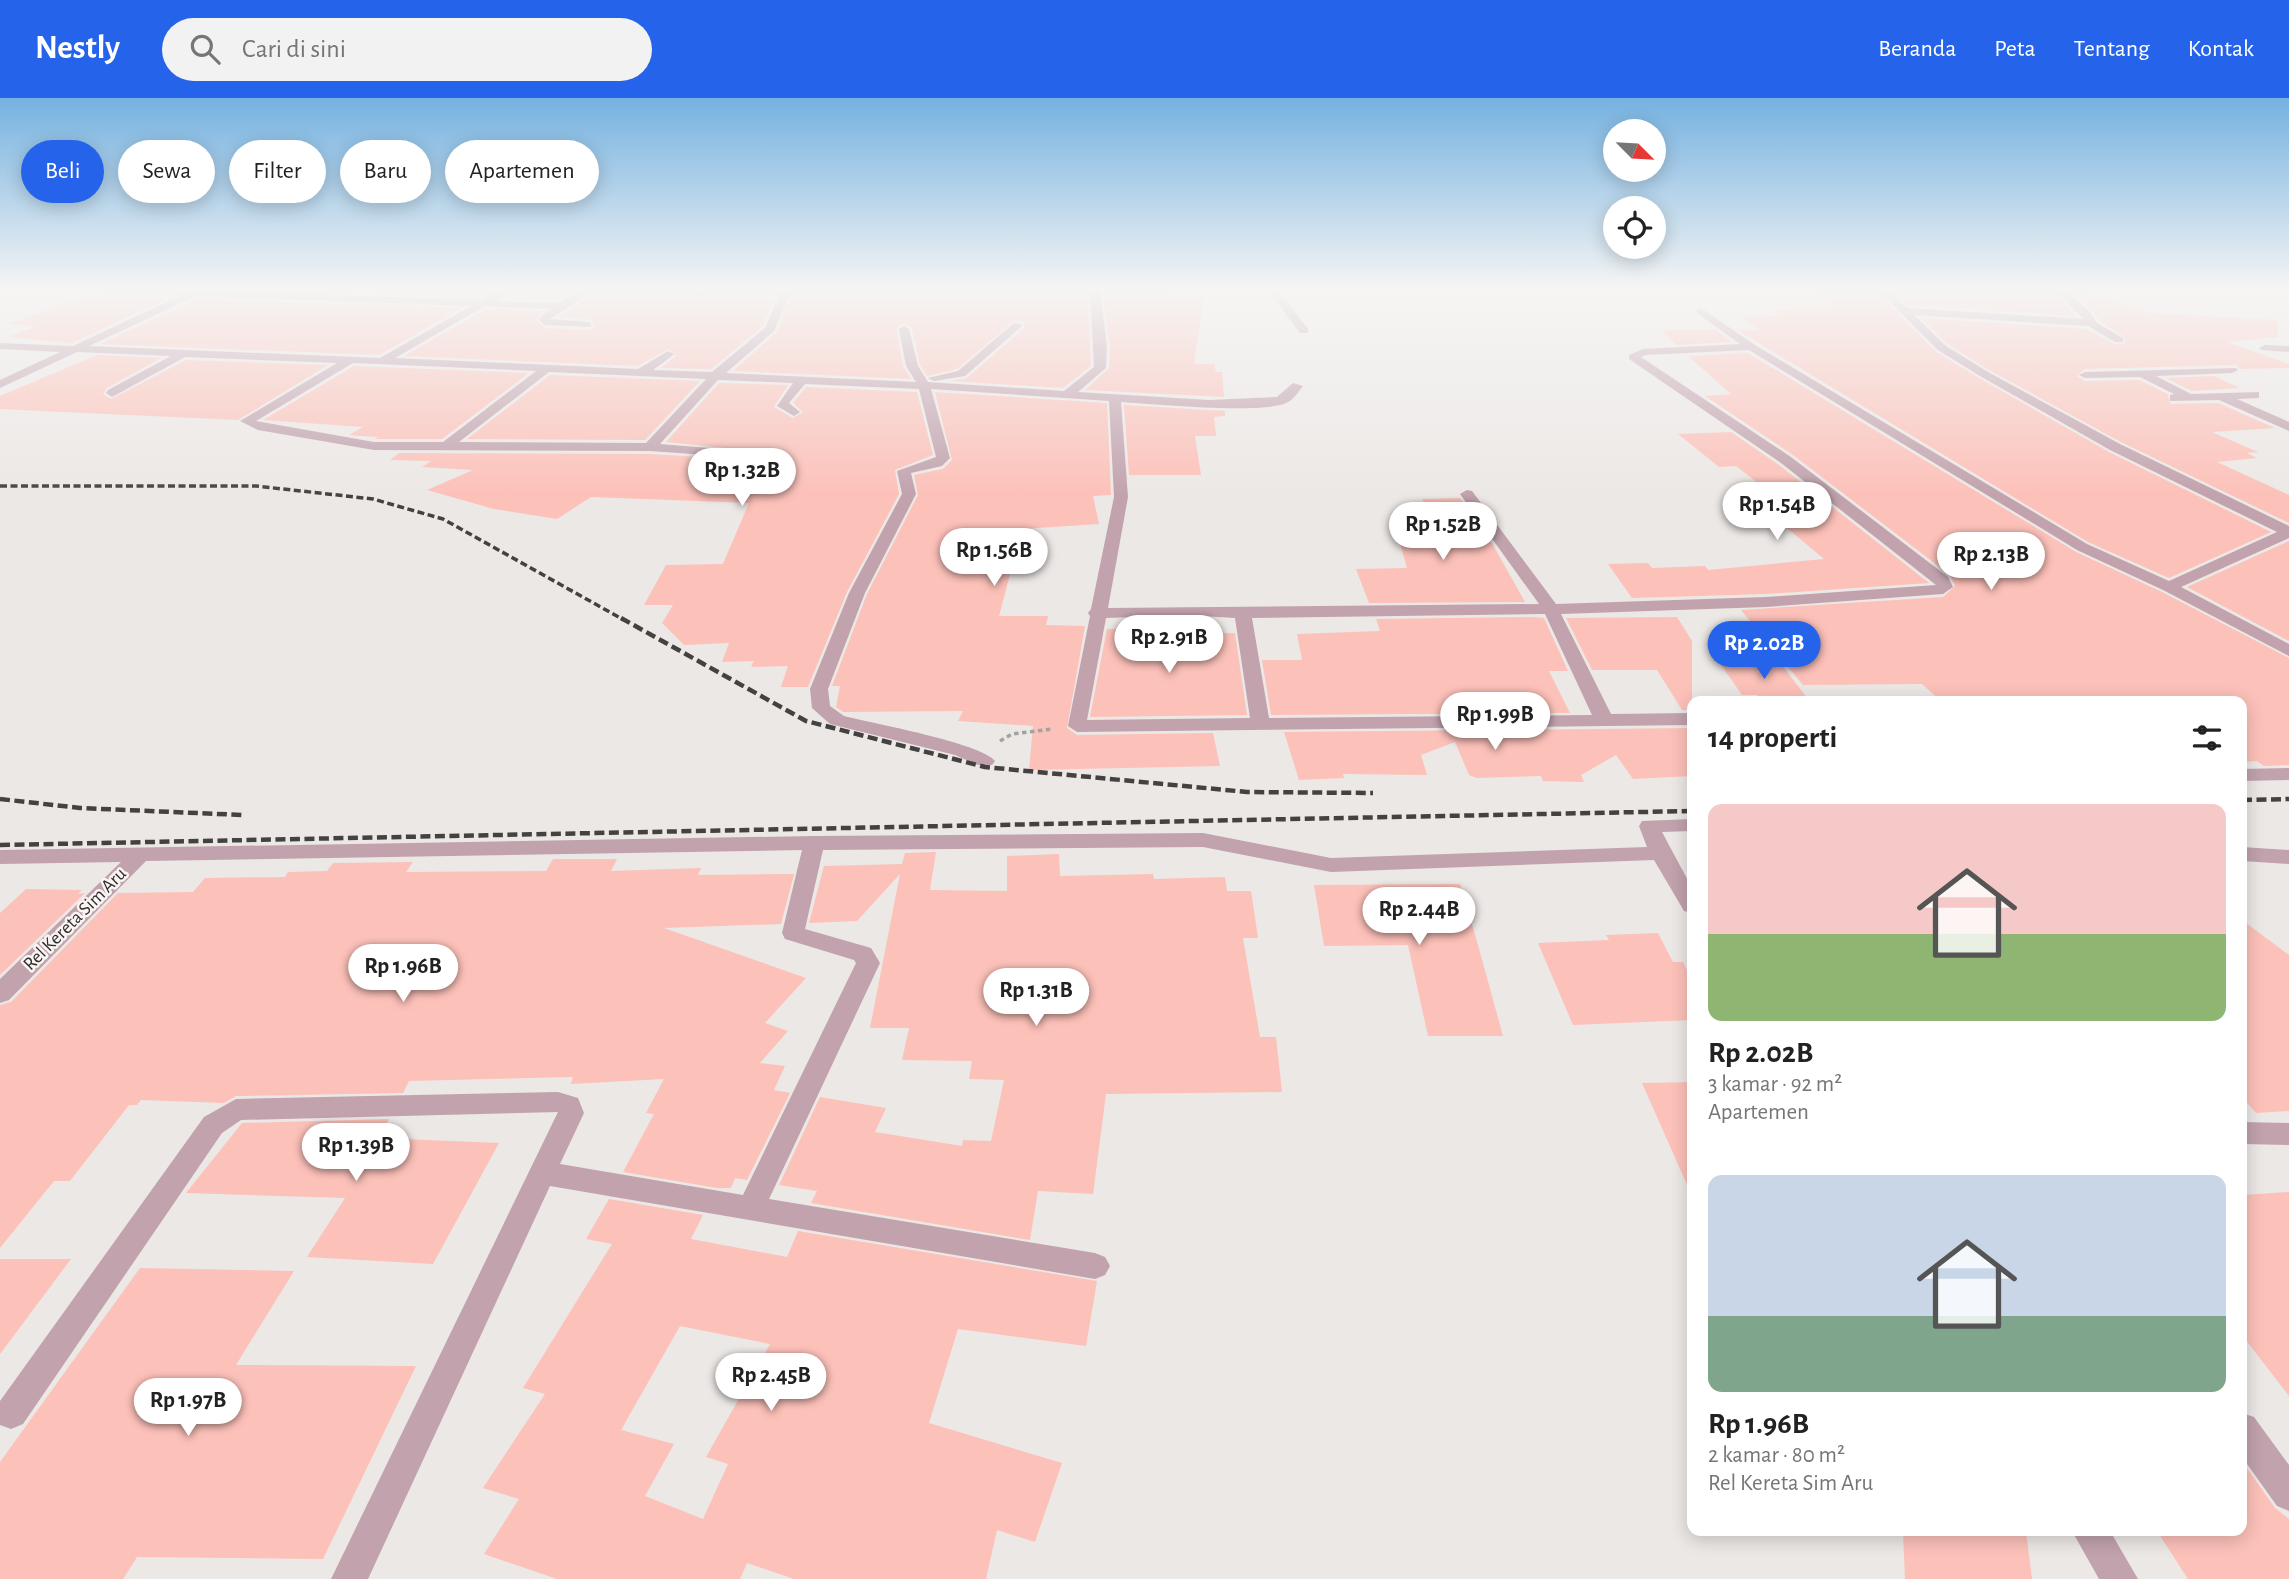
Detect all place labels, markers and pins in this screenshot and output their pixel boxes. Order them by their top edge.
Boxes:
pin: Rp 1.32B [670,448,814,508]
pin: Rp 1.54B [1705,482,1849,542]
pin: Rp 1.52B [1371,503,1515,562]
pin: Rp 1.56B [922,528,1066,588]
pin: Rp 2.13B [1919,532,2063,592]
pin: Rp 2.91B [1097,616,1241,675]
pin: Rp 2.02B [1692,622,1836,681]
pin: Rp 1.99B [1423,692,1567,752]
pin: Rp 2.44B [1347,888,1491,947]
pin: Rp 1.96B [331,944,475,1004]
pin: Rp 1.31B [964,968,1108,1028]
pin: Rp 1.39B [284,1124,428,1183]
pin: Rp 2.45B [699,1354,843,1413]
pin: Rp 1.97B [116,1378,260,1438]

